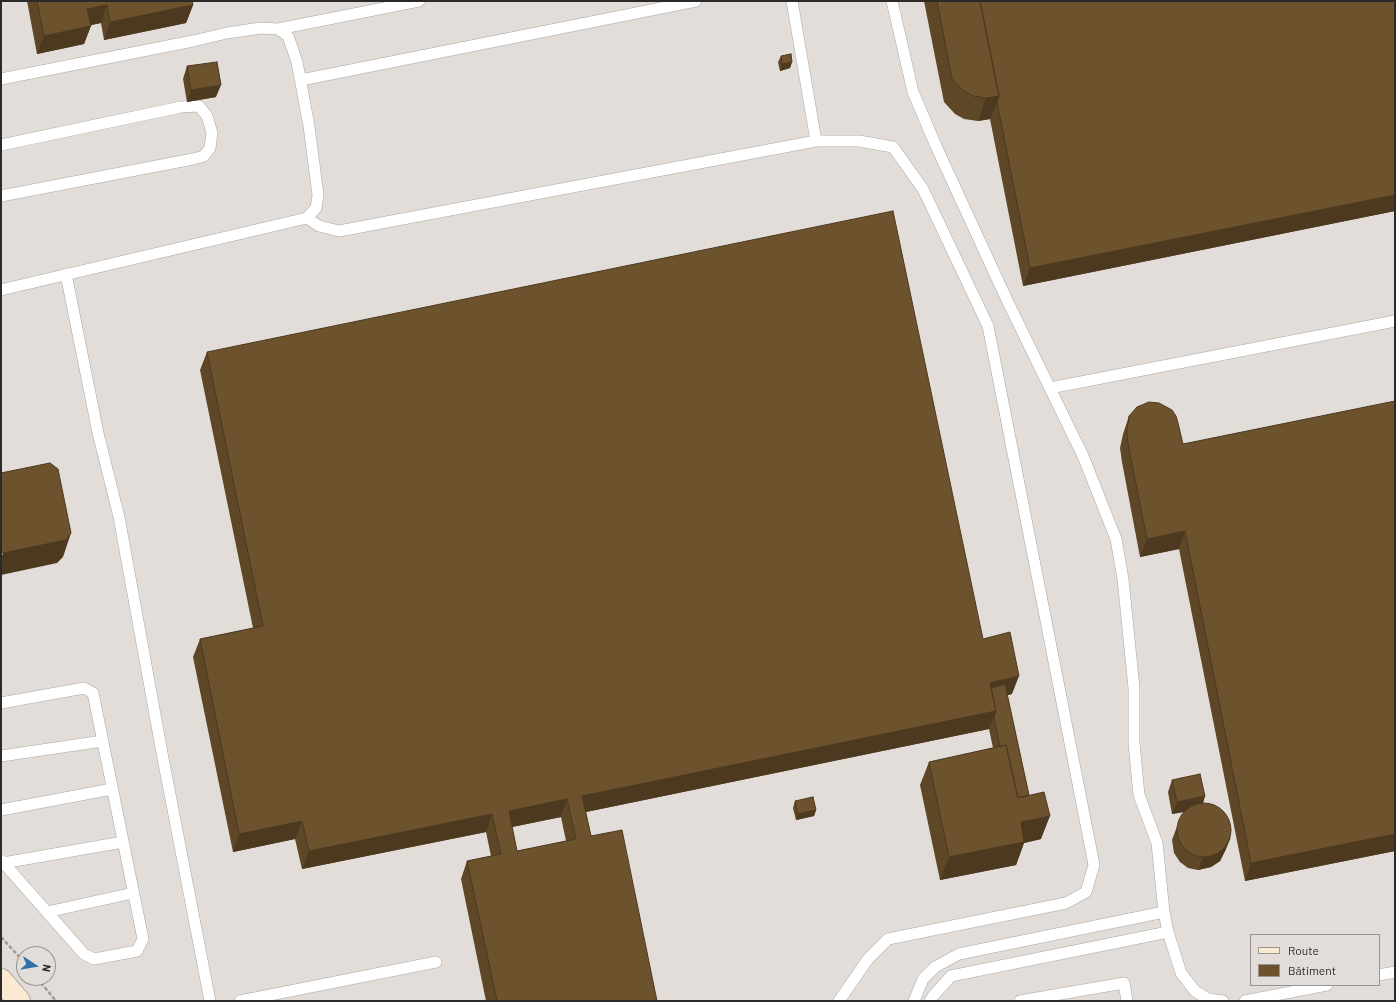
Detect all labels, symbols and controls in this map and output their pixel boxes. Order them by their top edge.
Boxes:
legend [1250,934,1380,986]
text: Route [1288,943,1319,957]
north arrow [16,946,56,986]
text: N [40,963,54,973]
text: Bâtiment [1288,963,1336,977]

